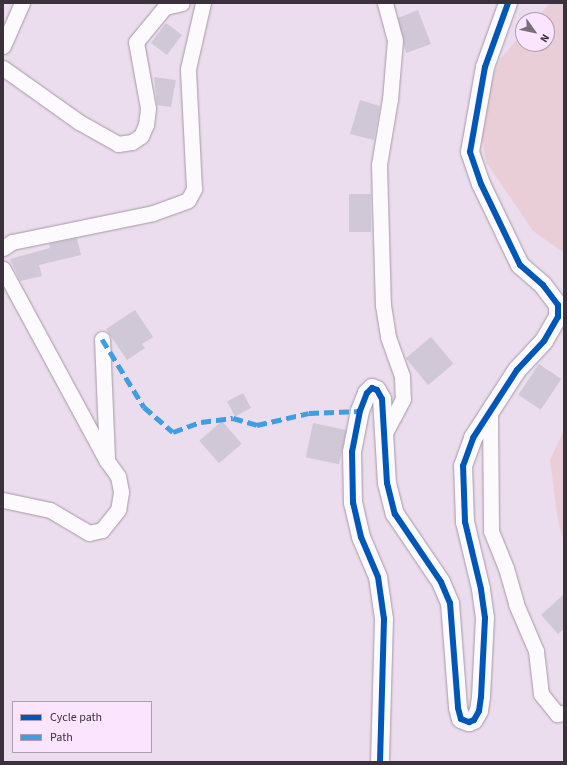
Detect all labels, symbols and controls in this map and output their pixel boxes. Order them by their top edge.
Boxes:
north arrow [515,12,555,52]
text: N [536,31,553,45]
legend [12,701,152,753]
text: Cycle path [50,709,102,726]
text: Path [50,729,73,746]

